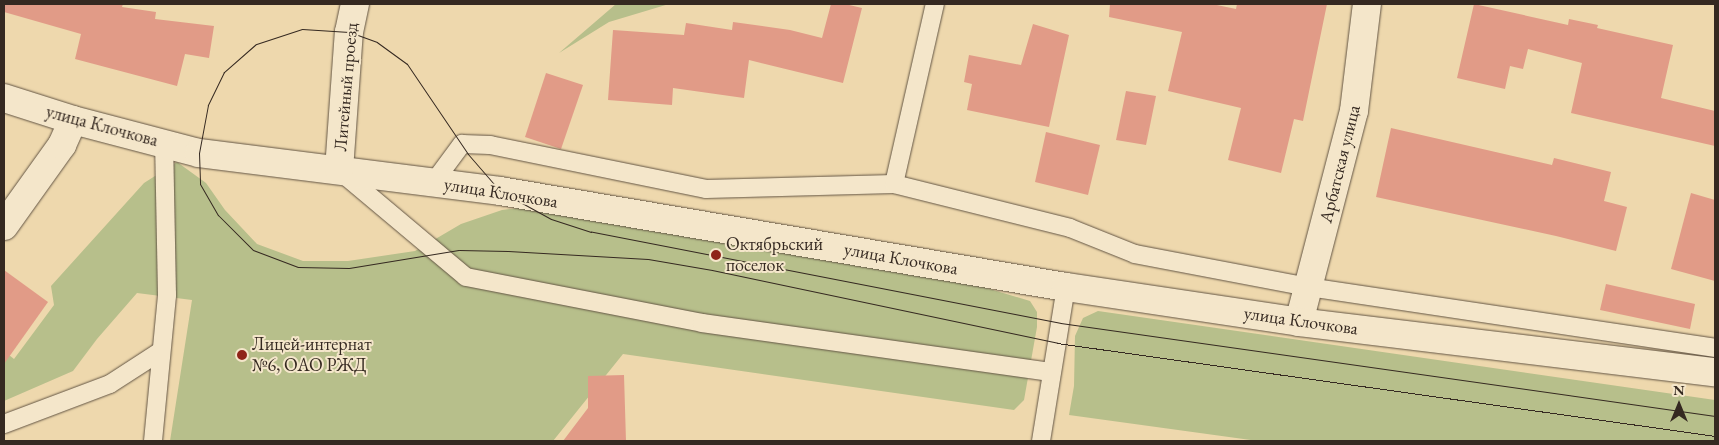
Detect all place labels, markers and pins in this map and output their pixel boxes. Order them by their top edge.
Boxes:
place label: Октябрьский поселок [726,234,823,276]
marker: Октябрьский поселок [710,249,722,261]
place label: Лицей-интернат №6, ОАО РЖД [252,334,372,376]
marker: Лицей-интернат №6, ОАО РЖД [236,349,248,361]

